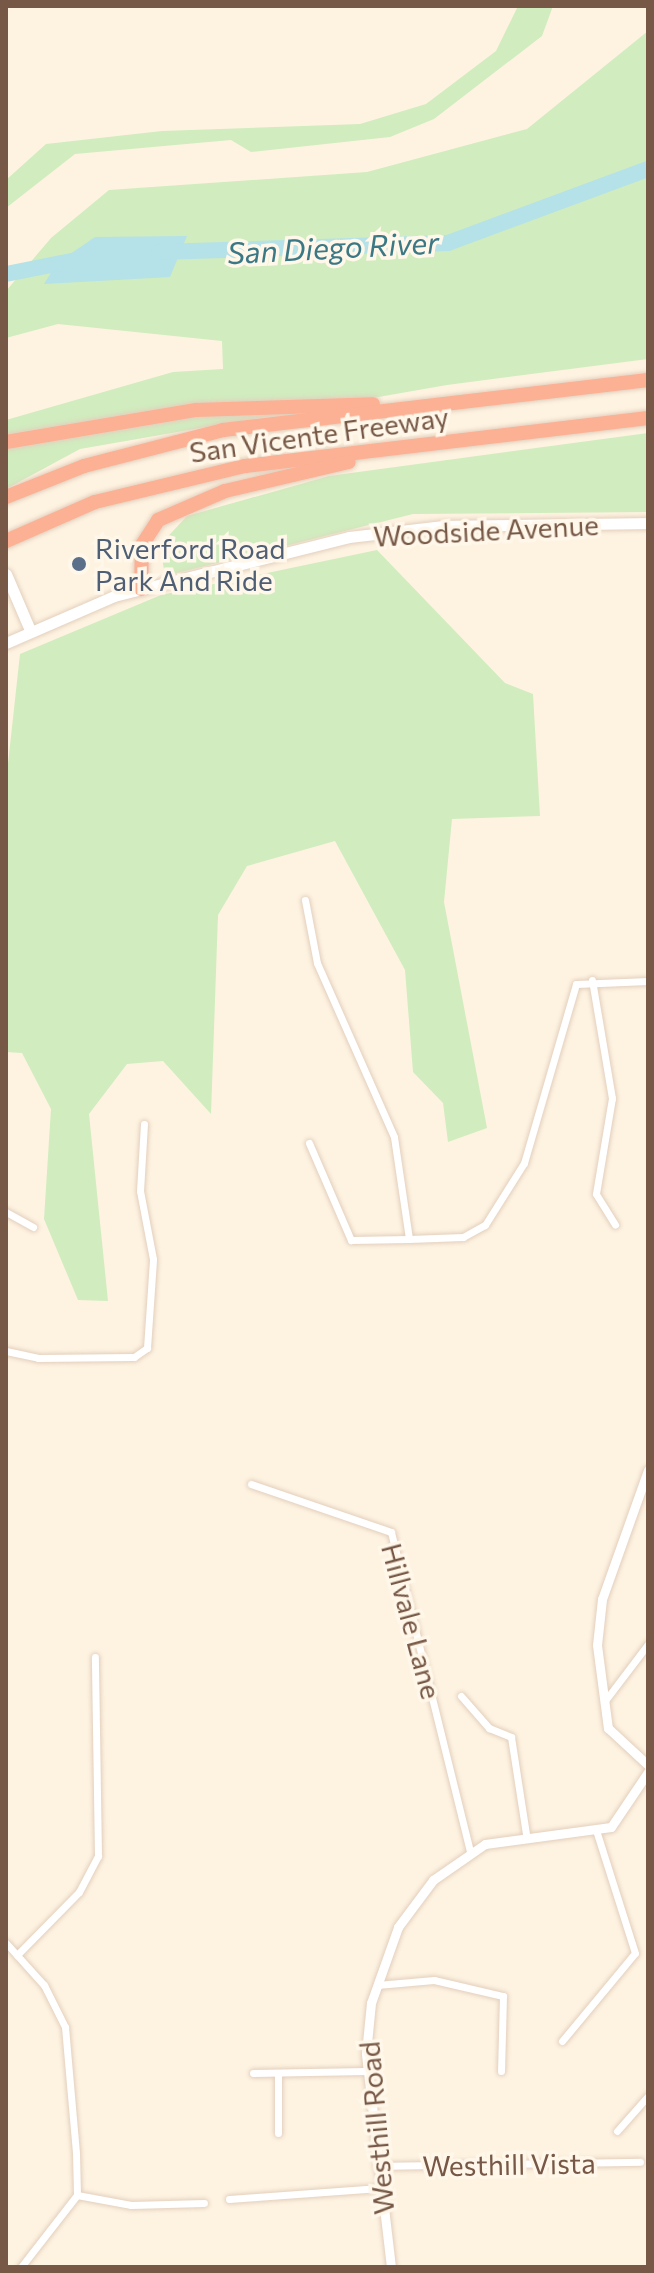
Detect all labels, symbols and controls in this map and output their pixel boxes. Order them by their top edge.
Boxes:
water label: San Diego River [226,223,440,271]
street label: San Vicente Freeway [187,399,451,469]
street label: Woodside Avenue [372,507,600,553]
place label: Riverford Road Park And Ride [95,531,286,597]
marker: Riverford Road Park And Ride [70,555,88,573]
street label: Hillvale Lane [375,1539,449,1703]
street label: Westhill Road [352,2040,400,2216]
street label: Westhill Vista [422,2146,596,2182]

